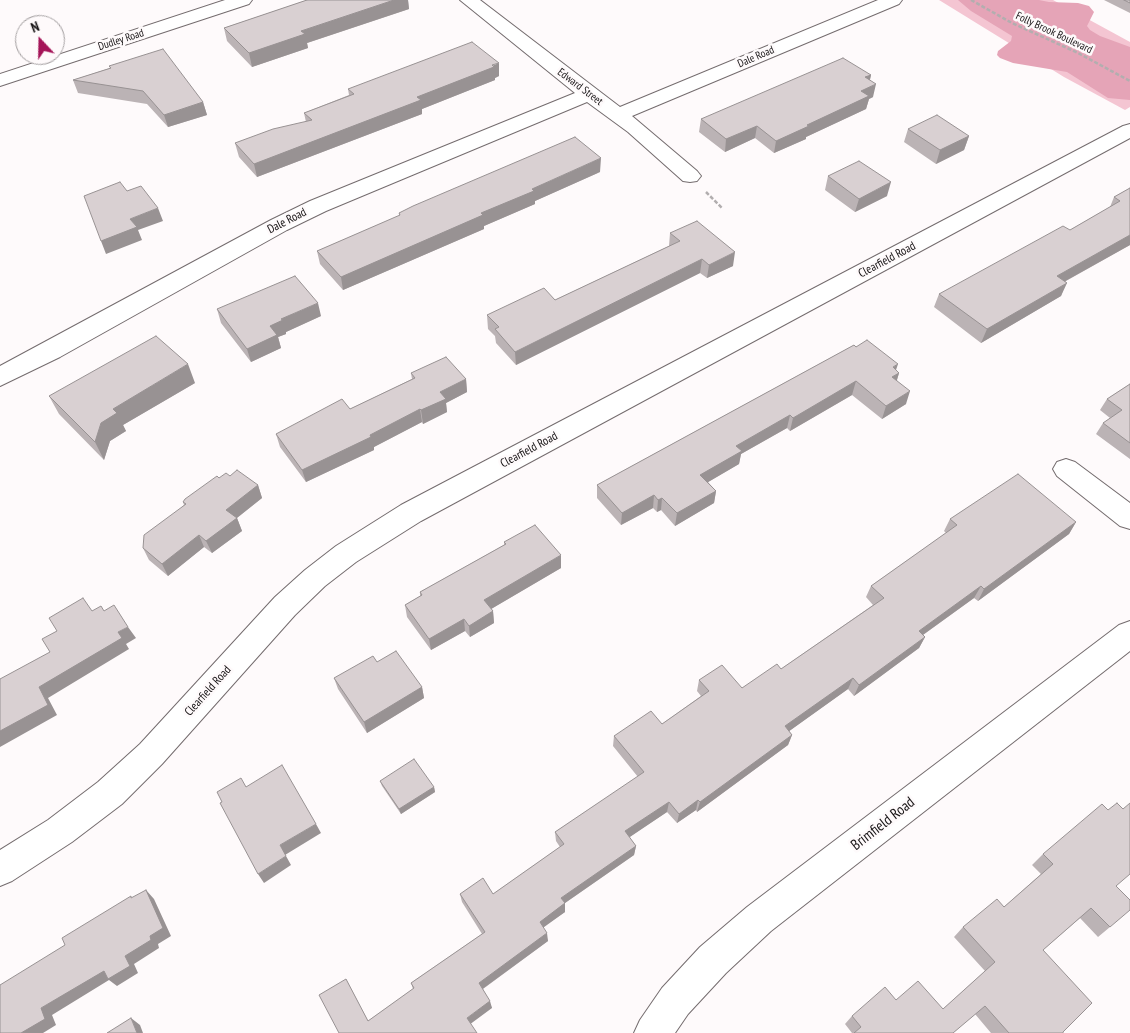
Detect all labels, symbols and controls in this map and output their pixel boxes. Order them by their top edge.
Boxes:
street label: Folly Brook Boulevard [1013,9,1095,57]
north arrow [15,15,65,65]
text: N [28,17,42,37]
street label: Dudley Road [96,26,146,54]
street label: Dale Road [736,43,776,71]
street label: Edward Street [555,66,605,108]
street label: Dale Road [265,205,309,237]
street label: Clearfield Road [856,239,918,281]
street label: Clearfield Road [498,429,560,471]
street label: Clearfield Road [182,663,234,719]
street label: Brimfield Road [848,794,918,854]

